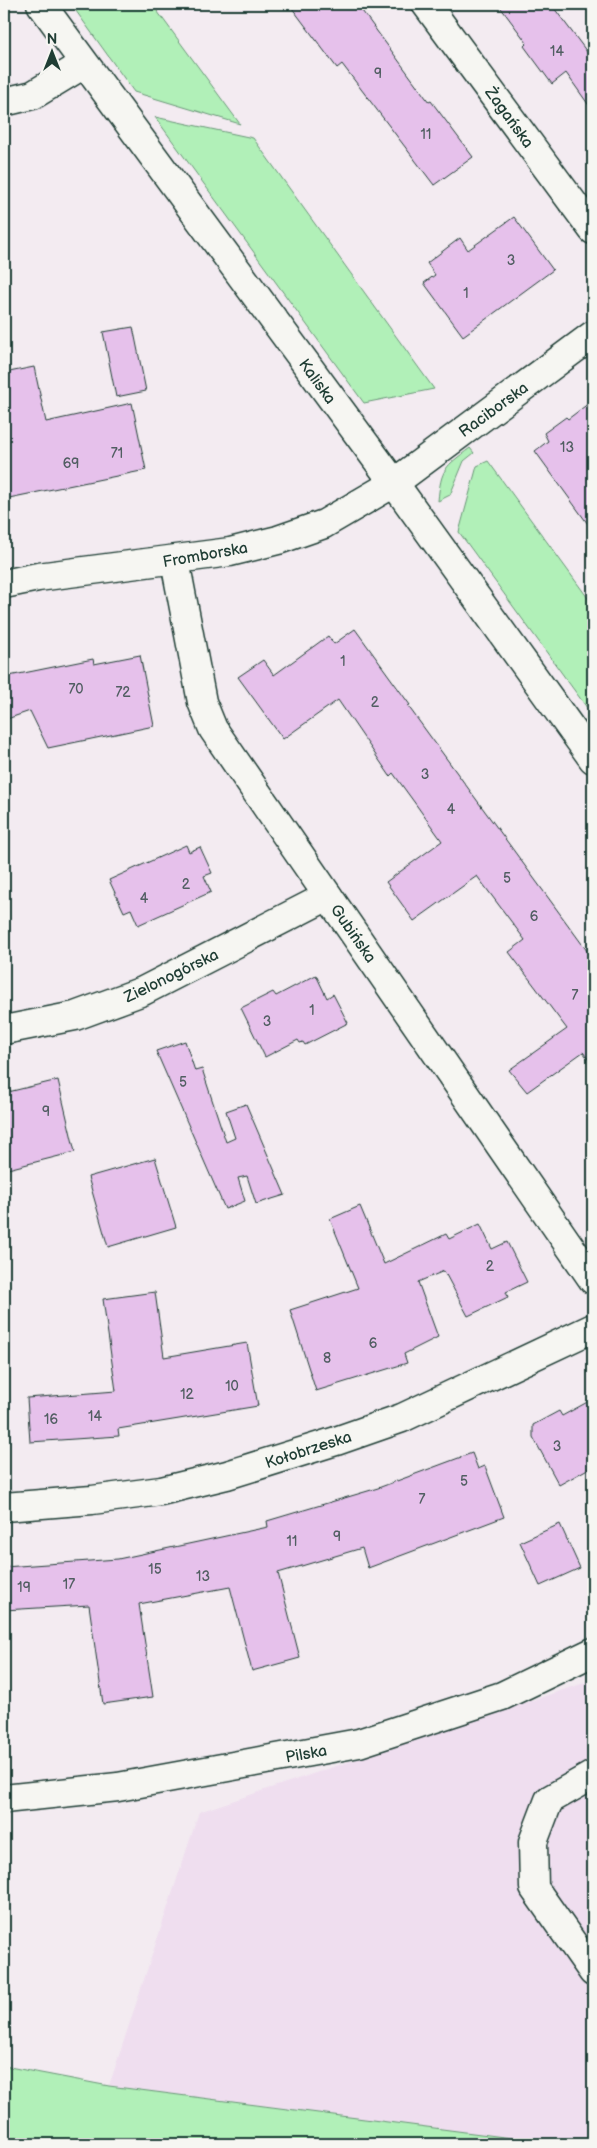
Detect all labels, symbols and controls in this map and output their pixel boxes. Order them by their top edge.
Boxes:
north arrow [28,28,78,78]
text: N [47,31,57,48]
house number: 14 [550,43,564,60]
house number: 9 [374,65,382,82]
street label: Żagańska [480,82,539,152]
house number: 11 [421,126,431,143]
house number: 3 [507,252,515,269]
house number: 1 [463,285,469,302]
street label: Kaliska [294,356,339,408]
street label: Raciborska [455,379,532,442]
house number: 13 [560,439,574,456]
house number: 71 [111,445,123,462]
house number: 69 [63,455,79,472]
street label: Fromborska [161,539,249,572]
house number: 1 [340,653,346,670]
house number: 70 [68,681,84,698]
house number: 72 [115,684,131,701]
house number: 2 [371,694,380,711]
house number: 3 [421,766,429,783]
house number: 4 [447,801,456,818]
house number: 5 [503,870,511,887]
house number: 2 [182,876,191,893]
house number: 4 [140,890,149,907]
street label: Gubińska [326,901,380,967]
house number: 6 [530,908,539,925]
street label: Zielonogórska [121,945,222,1008]
house number: 7 [572,987,579,1004]
house number: 1 [309,1002,315,1019]
house number: 3 [263,1013,271,1030]
house number: 5 [179,1074,187,1091]
house number: 9 [42,1103,50,1120]
house number: 2 [486,1258,495,1275]
house number: 6 [369,1335,378,1352]
house number: 8 [323,1350,331,1367]
house number: 10 [225,1378,239,1395]
house number: 12 [180,1386,195,1403]
house number: 14 [88,1408,102,1425]
house number: 16 [44,1411,58,1428]
street label: Kołobrzeska [263,1428,354,1473]
house number: 3 [553,1438,561,1455]
house number: 5 [460,1473,468,1490]
house number: 7 [419,1491,426,1508]
house number: 9 [333,1528,341,1545]
house number: 11 [287,1533,297,1550]
house number: 15 [148,1561,162,1578]
house number: 13 [196,1568,210,1585]
house number: 17 [63,1576,75,1593]
house number: 19 [17,1579,31,1596]
street label: Pilska [284,1741,329,1767]

